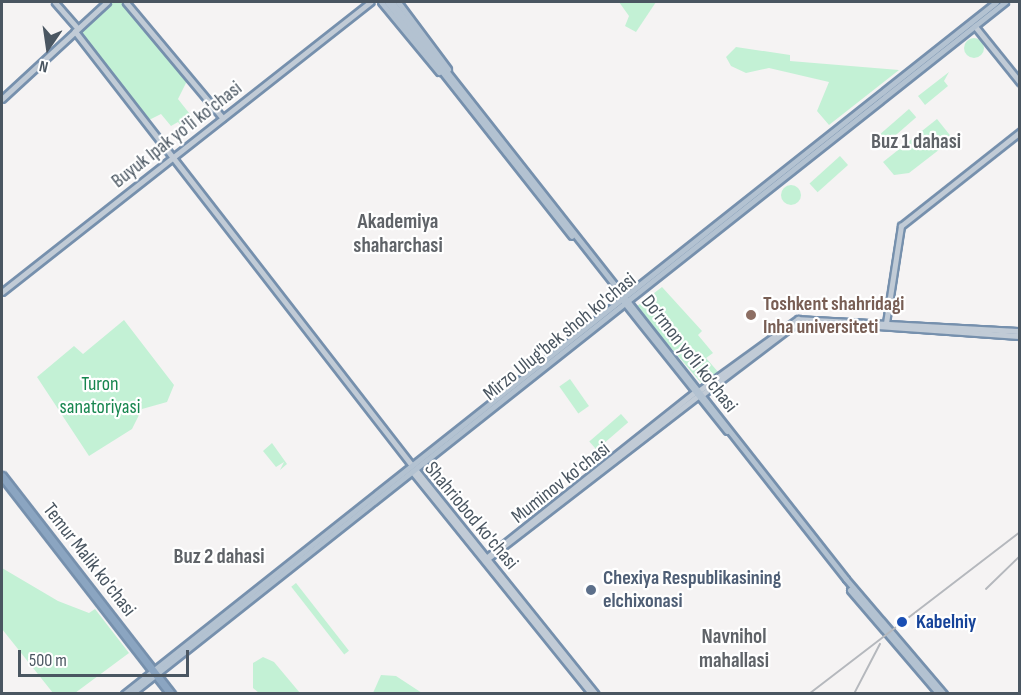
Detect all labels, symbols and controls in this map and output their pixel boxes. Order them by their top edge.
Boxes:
north arrow [18,18,78,78]
text: N [38,56,50,76]
street label: Buyuk Ipak yo'li ko'chasi [107,77,247,193]
district label: Buz 1 dahasi [871,129,961,155]
district label: Akademiya shaharchasi [353,209,443,259]
street label: Mirzo Ulug'bek shoh ko'chasi [479,268,641,406]
street label: Do‘rmon yo‘li ko‘chasi [636,291,742,417]
place label: Toshkent shahridagi Inha universiteti [763,292,904,339]
marker: Toshkent shahridagi Inha universiteti [744,308,758,322]
park label: Turon sanatoriyasi [60,372,140,419]
street label: Muminov ko'chasi [507,437,615,529]
street label: Shahriobod ko'chasi [419,457,523,575]
street label: Temur Malik ko'chasi [37,499,141,621]
district label: Buz 2 dahasi [174,544,264,570]
place label: Chexiya Respublikasining elchixonasi [603,566,781,613]
marker: Chexiya Respublikasining elchixonasi [584,583,598,597]
place label: Kabelniy [916,610,976,634]
marker: Kabelniy [893,613,911,631]
district label: Navnihol mahallasi [699,624,769,674]
scale bar [21,638,192,676]
text: 500 m [29,650,67,671]

